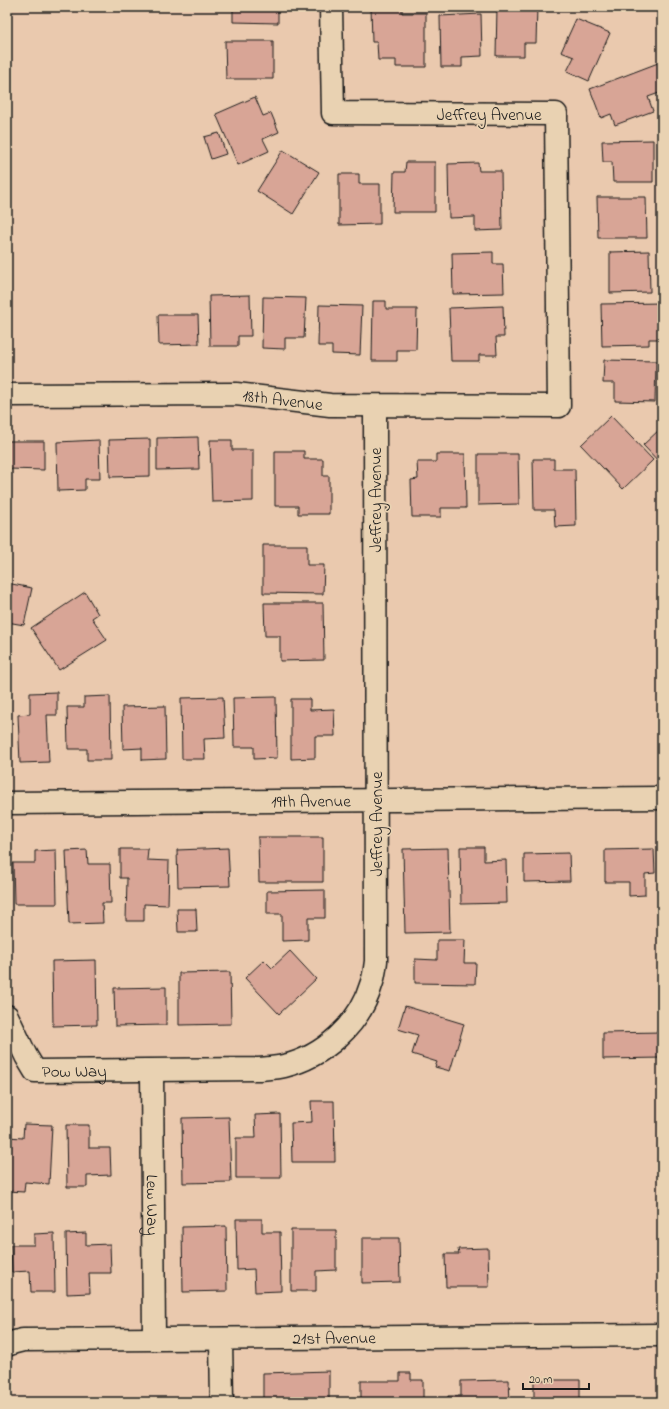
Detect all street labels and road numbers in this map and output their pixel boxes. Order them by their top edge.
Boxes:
street label: Jeffrey Avenue [436,103,542,129]
street label: 18th Avenue [241,384,324,418]
street label: Jeffrey Avenue [364,447,390,553]
street label: Jeffrey Avenue [365,771,391,877]
street label: 19th Avenue [271,789,351,815]
street label: Pow Way [42,1059,107,1085]
street label: Lew Way [138,1174,164,1236]
street label: 21st Avenue [292,1326,376,1352]

